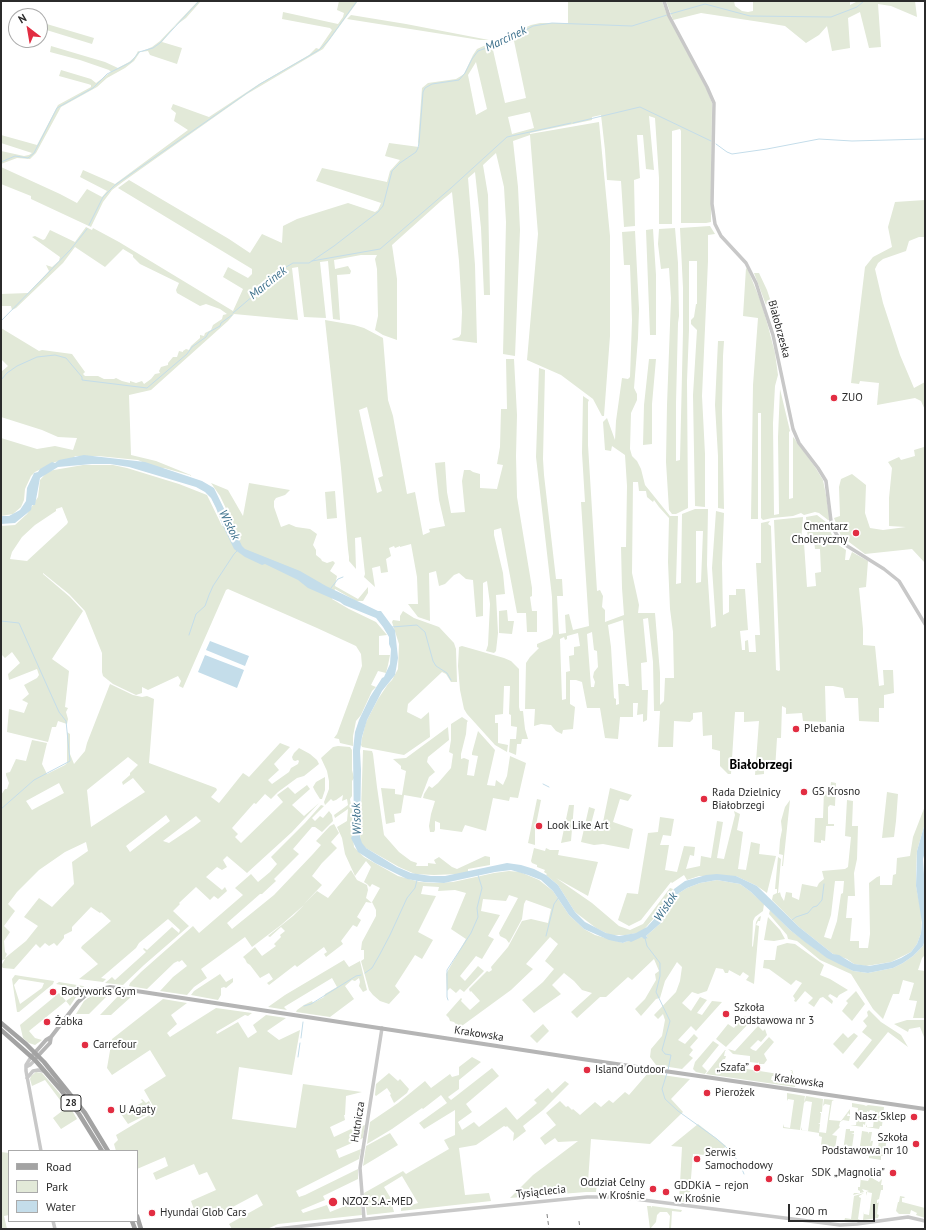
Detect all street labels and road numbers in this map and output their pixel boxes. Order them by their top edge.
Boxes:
street label: Białobrzeska [765,299,793,359]
street label: Krakowska [453,1024,505,1044]
street label: Krakowska [773,1071,825,1091]
road number: 28 [61,1095,81,1111]
street label: Hutnicza [348,1101,368,1143]
street label: Tysiąclecia [516,1183,566,1201]

